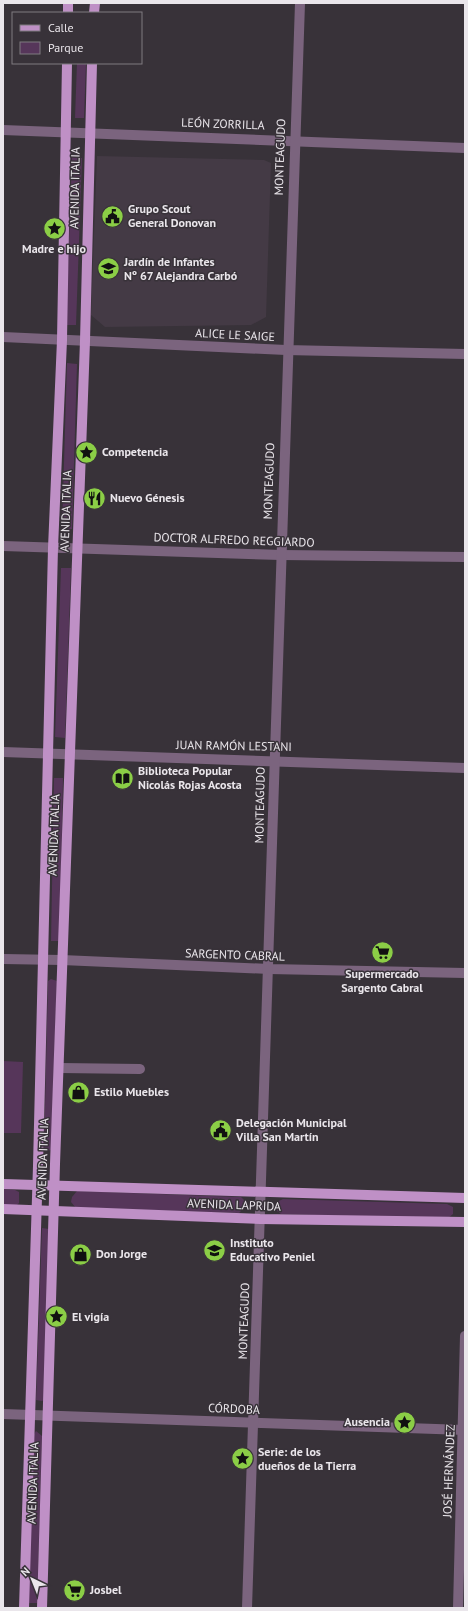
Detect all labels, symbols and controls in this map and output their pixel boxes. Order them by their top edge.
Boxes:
legend [12,12,142,64]
text: Calle [48,20,74,35]
text: Parque [48,40,83,55]
street label: LEÓN ZORRILLA [181,115,265,132]
street label: MONTEAGUDO [271,118,288,196]
street label: AVENIDA ITALIA [66,147,83,229]
place label: Grupo Scout General Donovan [128,201,216,230]
public building icon: Grupo Scout General Donovan [100,203,126,229]
place icon: Madre e hijo [41,215,67,241]
place label: Madre e hijo [22,241,87,256]
place label: Jardín de Infantes Nº 67 Alejandra Carbó [123,254,238,283]
school or university icon: Jardín de Infantes Nº 67 Alejandra Carbó [95,256,121,282]
street label: ALICE LE SAIGE [195,325,275,344]
place icon: Competencia [73,439,99,465]
street label: MONTEAGUDO [260,442,277,520]
place label: Competencia [102,444,168,459]
street label: AVENIDA ITALIA [57,470,74,552]
restaurant icon: Nuevo Génesis [81,485,107,511]
place label: Nuevo Génesis [110,490,185,505]
street label: DOCTOR ALFREDO REGGIARDO [153,529,315,550]
street label: JUAN RAMÓN LESTANI [175,737,292,754]
place label: Biblioteca Popular Nicolás Rojas Acosta [138,763,242,792]
library icon: Biblioteca Popular Nicolás Rojas Acosta [109,765,135,791]
street label: MONTEAGUDO [251,766,268,844]
street label: AVENIDA ITALIA [45,794,62,876]
supermarket icon: Supermercado Sargento Cabral [369,940,395,966]
street label: SARGENTO CABRAL [185,945,285,964]
place label: Supermercado Sargento Cabral [341,966,423,995]
shop icon: Estilo Muebles [65,1079,91,1105]
place label: Estilo Muebles [94,1084,169,1099]
place label: Delegación Municipal Villa San Martín [235,1115,347,1144]
public building icon: Delegación Municipal Villa San Martín [208,1117,234,1143]
street label: AVENIDA ITALIA [34,1118,51,1200]
street label: AVENIDA LAPRIDA [187,1195,281,1214]
place label: Instituto Educativo Peniel [230,1235,315,1264]
school or university icon: Instituto Educativo Peniel [202,1237,228,1263]
shop icon: Don Jorge [67,1241,93,1267]
place label: Don Jorge [96,1246,147,1261]
street label: MONTEAGUDO [235,1282,252,1360]
place icon: El vigía [44,1304,70,1330]
place label: El vigía [72,1309,109,1324]
street label: CÓRDOBA [208,1400,260,1417]
place icon: Ausencia [392,1409,418,1435]
place label: Ausencia [344,1414,390,1429]
street label: JOSÉ HERNÁNDEZ [439,1424,458,1519]
street label: AVENIDA ITALIA [24,1442,41,1524]
place label: Serie: de los dueños de la Tierra [258,1444,356,1473]
place icon: Serie: de los dueños de la Tierra [230,1446,256,1472]
north arrow [12,1559,52,1599]
text: N [18,1564,33,1579]
supermarket icon: Josbel [62,1577,88,1603]
place label: Josbel [89,1582,122,1597]

